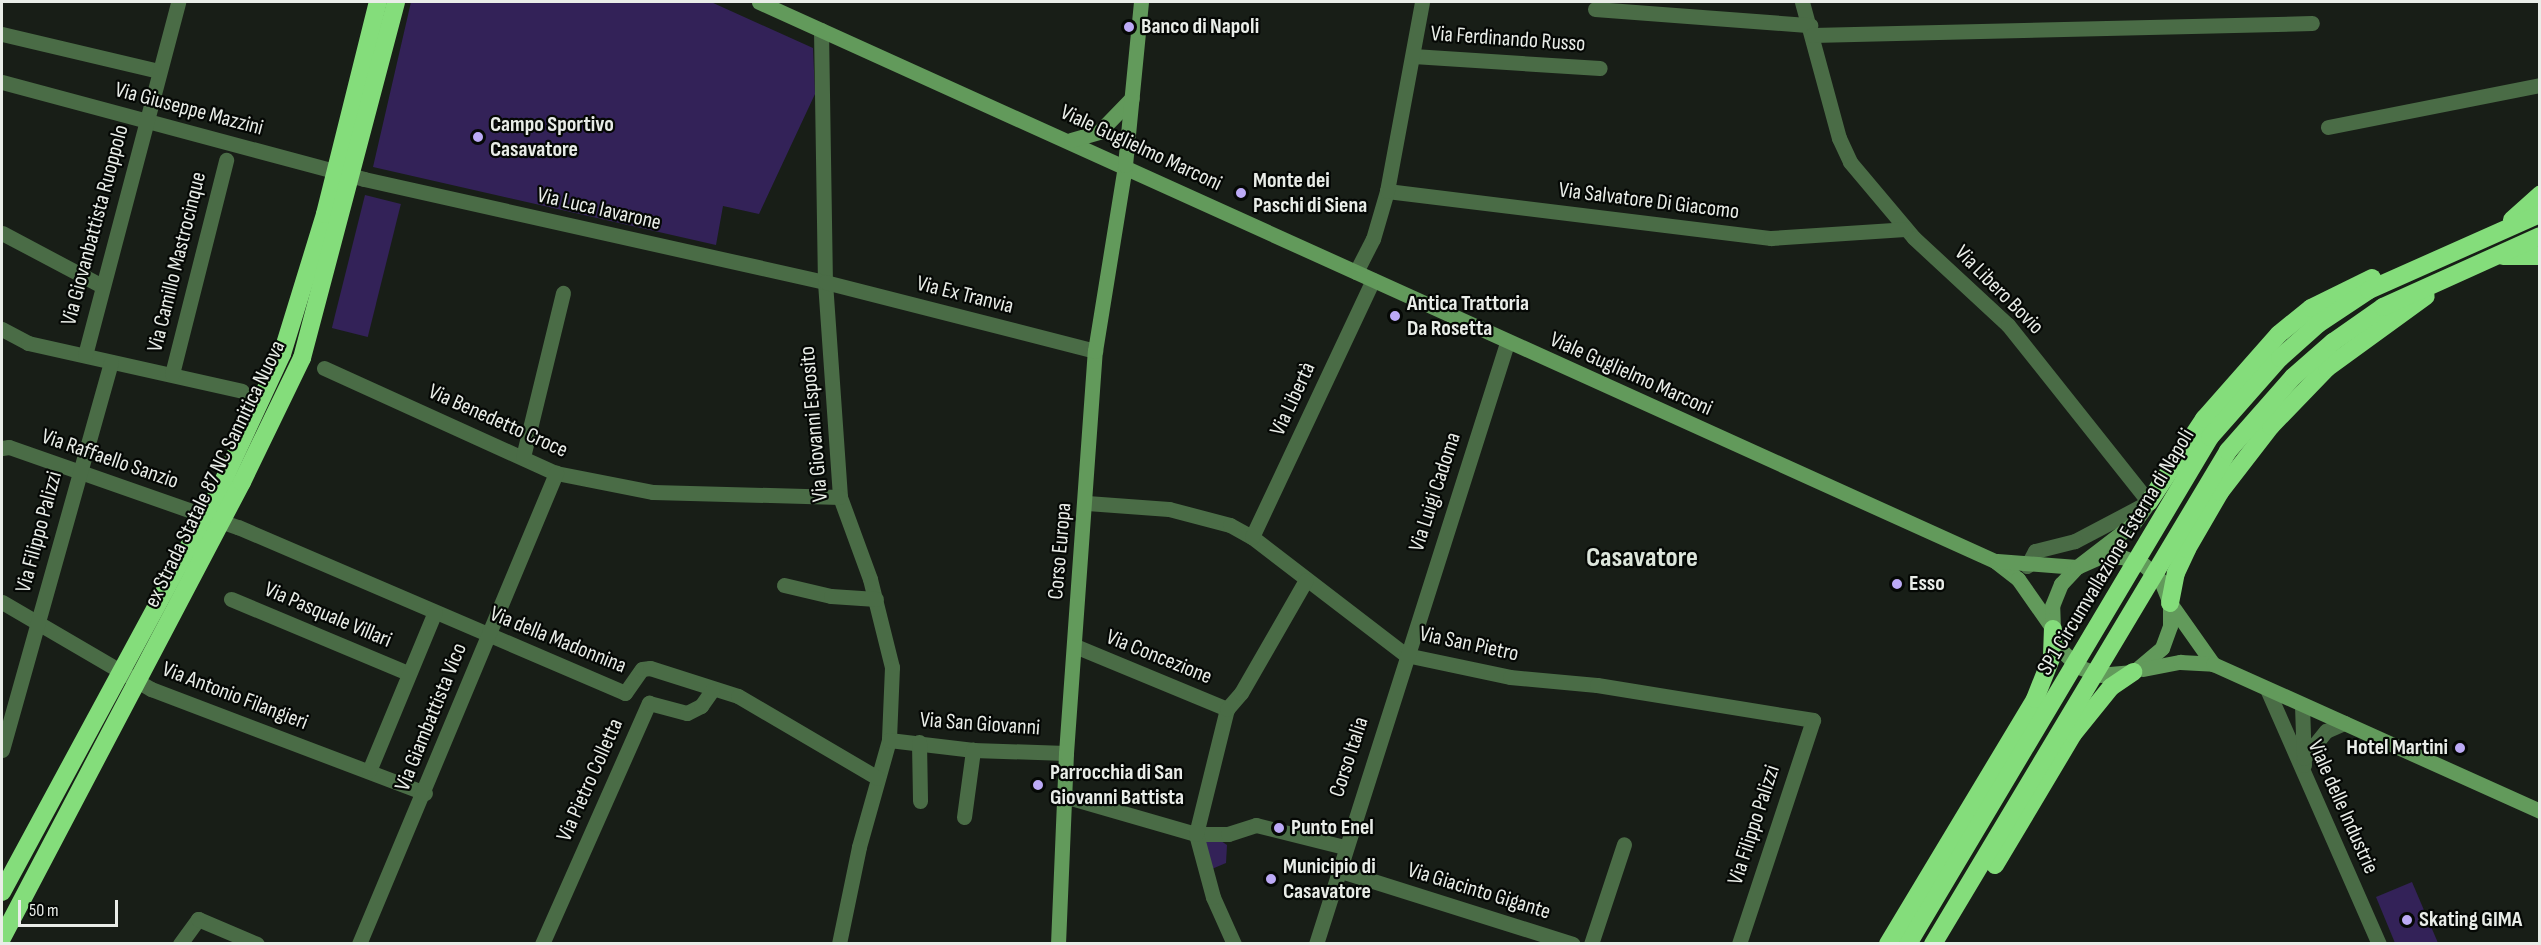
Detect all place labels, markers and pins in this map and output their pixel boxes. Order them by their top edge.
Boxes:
place label: Banco di Napoli [1141,14,1259,40]
marker: Banco di Napoli [1122,20,1136,34]
place label: Campo Sportivo Casavatore [490,111,614,162]
marker: Campo Sportivo Casavatore [471,130,485,144]
place label: Monte dei Paschi di Siena [1253,167,1367,218]
marker: Monte dei Paschi di Siena [1234,186,1248,200]
place label: Antica Trattoria Da Rosetta [1407,290,1529,342]
marker: Antica Trattoria Da Rosetta [1388,309,1402,323]
place label: Esso [1909,571,1945,597]
marker: Esso [1890,577,1904,591]
place label: Hotel Martini [2346,735,2448,761]
marker: Hotel Martini [2453,741,2467,755]
place label: Parrocchia di San Giovanni Battista [1050,759,1184,810]
marker: Parrocchia di San Giovanni Battista [1031,778,1045,792]
place label: Punto Enel [1291,815,1374,841]
marker: Punto Enel [1272,821,1286,835]
place label: Municipio di Casavatore [1283,853,1376,904]
marker: Municipio di Casavatore [1264,872,1278,886]
place label: Skating GIMA [2419,907,2522,933]
marker: Skating GIMA [2400,913,2414,927]

